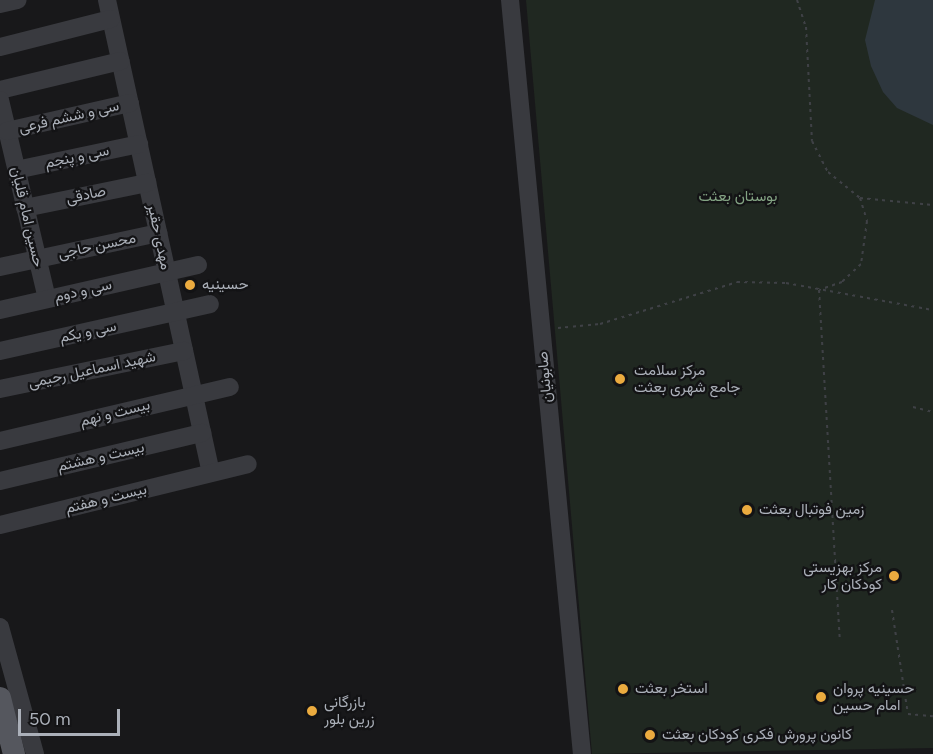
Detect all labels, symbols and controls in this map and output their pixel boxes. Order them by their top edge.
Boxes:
street label: سی و ششم فرعی [17,97,121,137]
street label: سی و پنجم [43,141,111,173]
street label: حسین امام قلیان [7,165,47,269]
street label: صادقی [64,182,108,208]
park label: بوستان بعثت [699,188,777,206]
street label: مهدی حقیر [143,202,175,272]
street label: محسن حاجی [56,229,138,263]
street label: سی و دوم [53,276,113,306]
place label: حسینیه [202,276,248,294]
marker: حسینیه [183,278,197,292]
street label: سی و یکم [58,317,118,347]
street label: شهید اسماعیل رحیمی [27,348,157,392]
street label: صابونیان [534,351,556,403]
place label: مرکز سلامت جامع شهری بعثت [634,361,740,396]
marker: مرکز سلامت جامع شهری بعثت [611,370,629,388]
street label: بیست و نهم [78,396,152,430]
street label: بیست و هشتم [56,438,146,476]
street label: بیست و هفتم [63,480,149,518]
place label: زمین فوتبال بعثت [759,501,864,519]
marker: زمین فوتبال بعثت [740,503,754,517]
place label: مرکز بهزیستی کودکان کار [803,558,882,593]
marker: مرکز بهزیستی کودکان کار [887,569,901,583]
place label: حسینیه پروان امام حسین [833,679,914,714]
place label: استخر بعثت [635,680,708,698]
marker: استخر بعثت [616,682,630,696]
marker: حسینیه پروان امام حسین [814,690,828,704]
place label: بازرگانی زرین بلور [324,693,375,728]
scale bar [21,697,123,735]
marker: بازرگانی زرین بلور [305,704,319,718]
text: 50 m [29,708,71,730]
place label: کانون پرورش فکری کودکان بعثت [662,726,852,744]
marker: کانون پرورش فکری کودکان بعثت [643,728,657,742]

